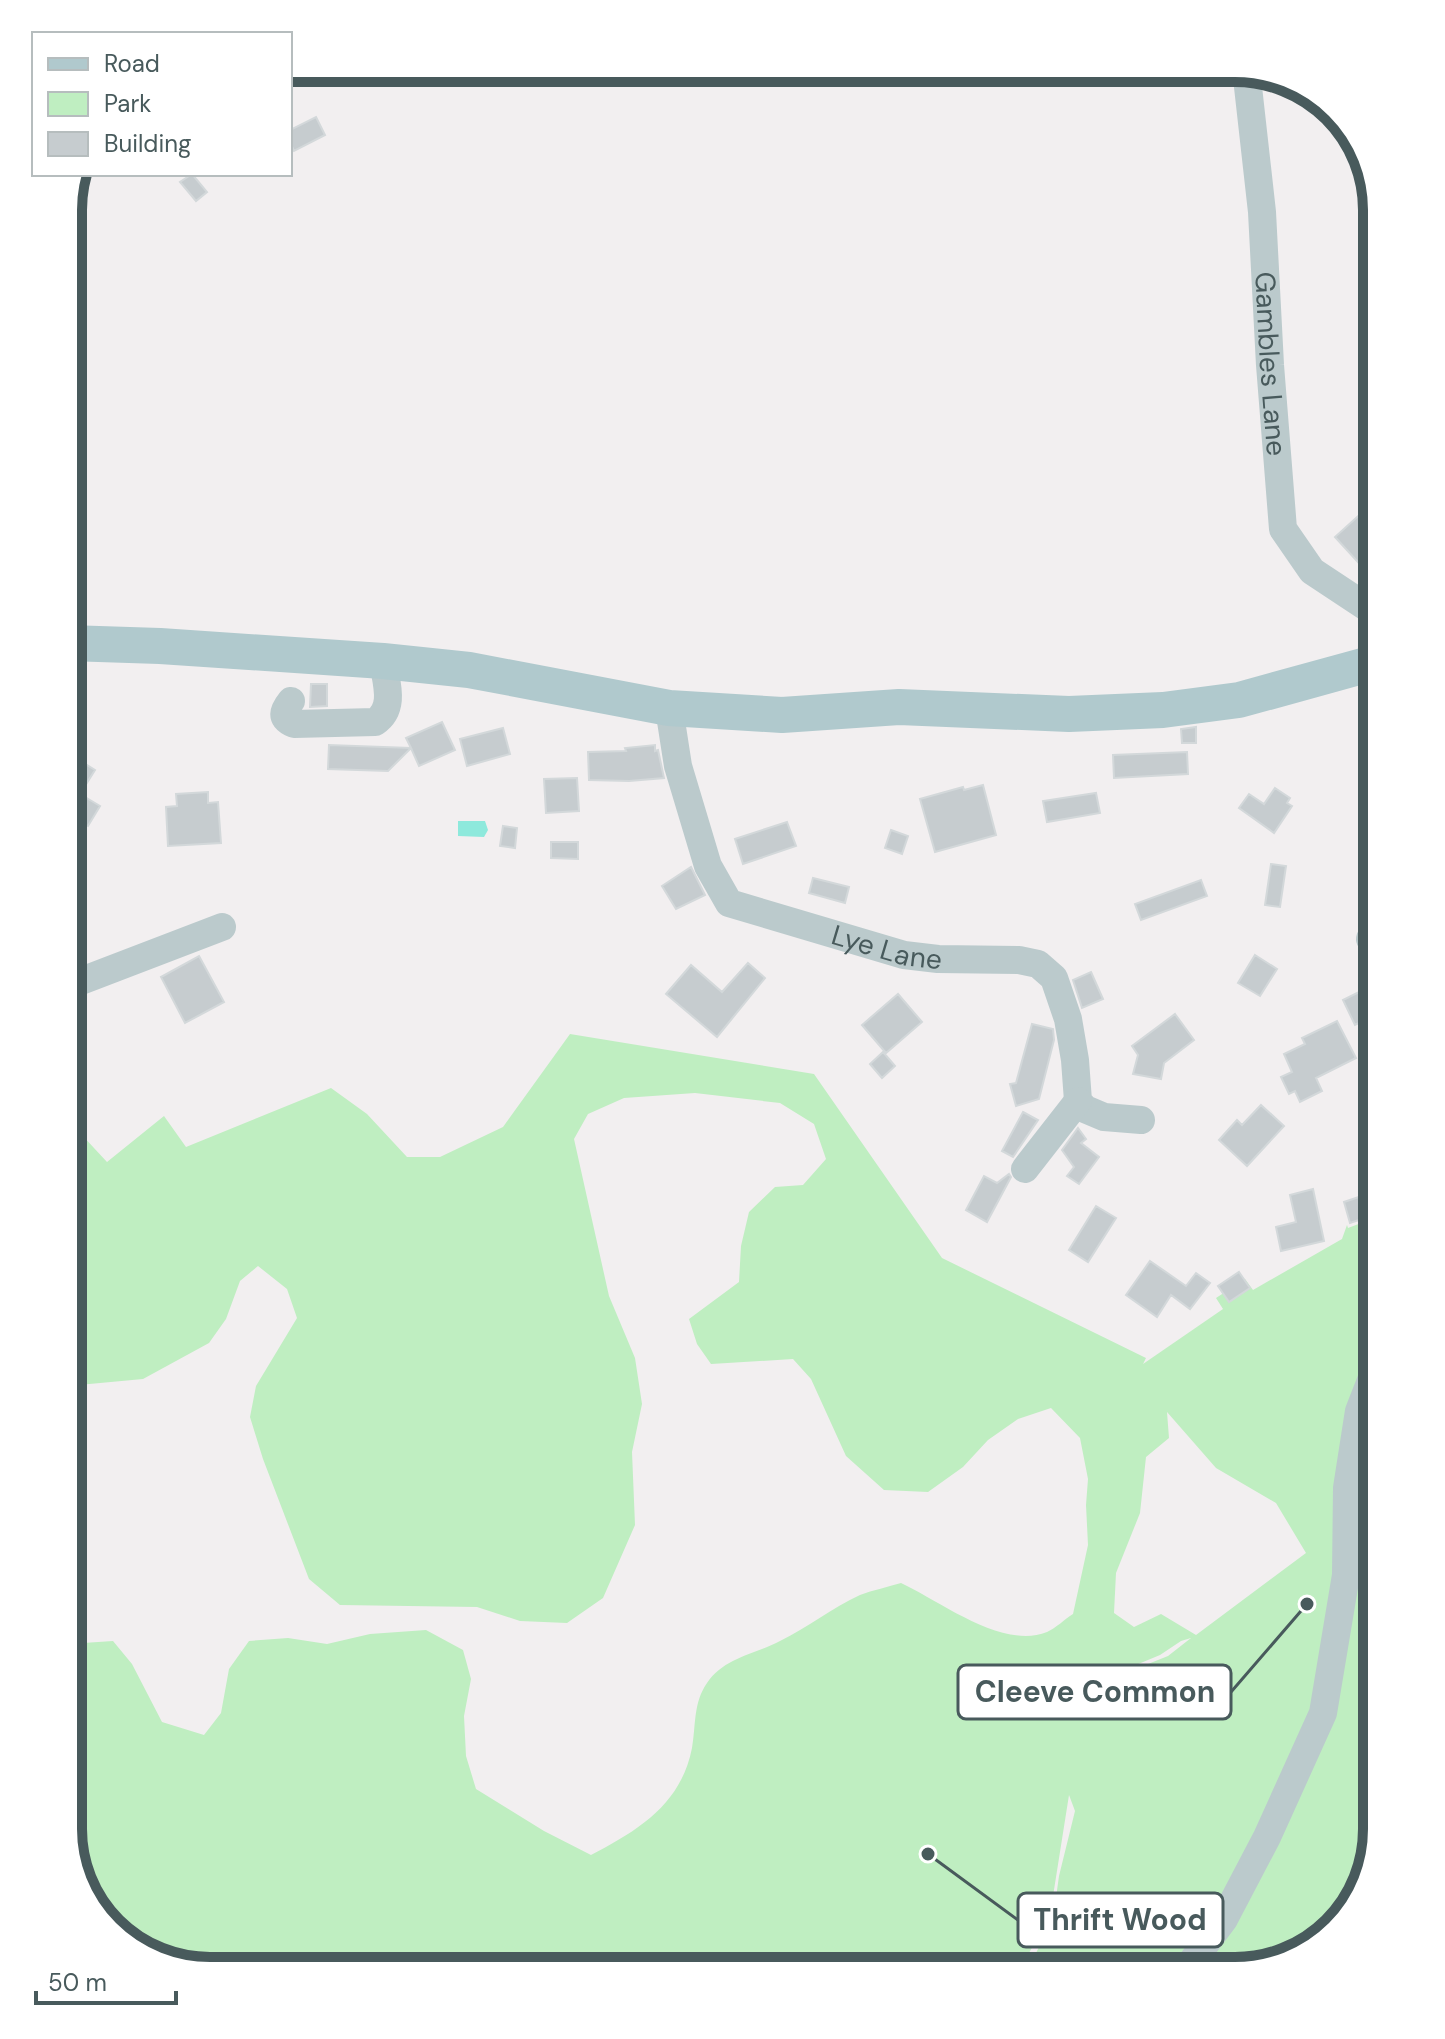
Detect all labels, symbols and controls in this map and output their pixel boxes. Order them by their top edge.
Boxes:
legend [32,32,292,176]
text: Road [104,48,160,79]
text: Park [104,88,151,119]
text: Building [104,128,191,159]
street label: Gambles Lane [1246,271,1295,457]
street label: Lye Lane [827,917,944,978]
callout: Cleeve Common [958,1665,1231,1719]
text: Cleeve Common [975,1672,1215,1711]
callout: Thrift Wood [1018,1893,1223,1947]
text: Thrift Wood [1033,1900,1207,1939]
scale bar [36,1955,176,2005]
text: 50 m [48,1967,107,1998]

